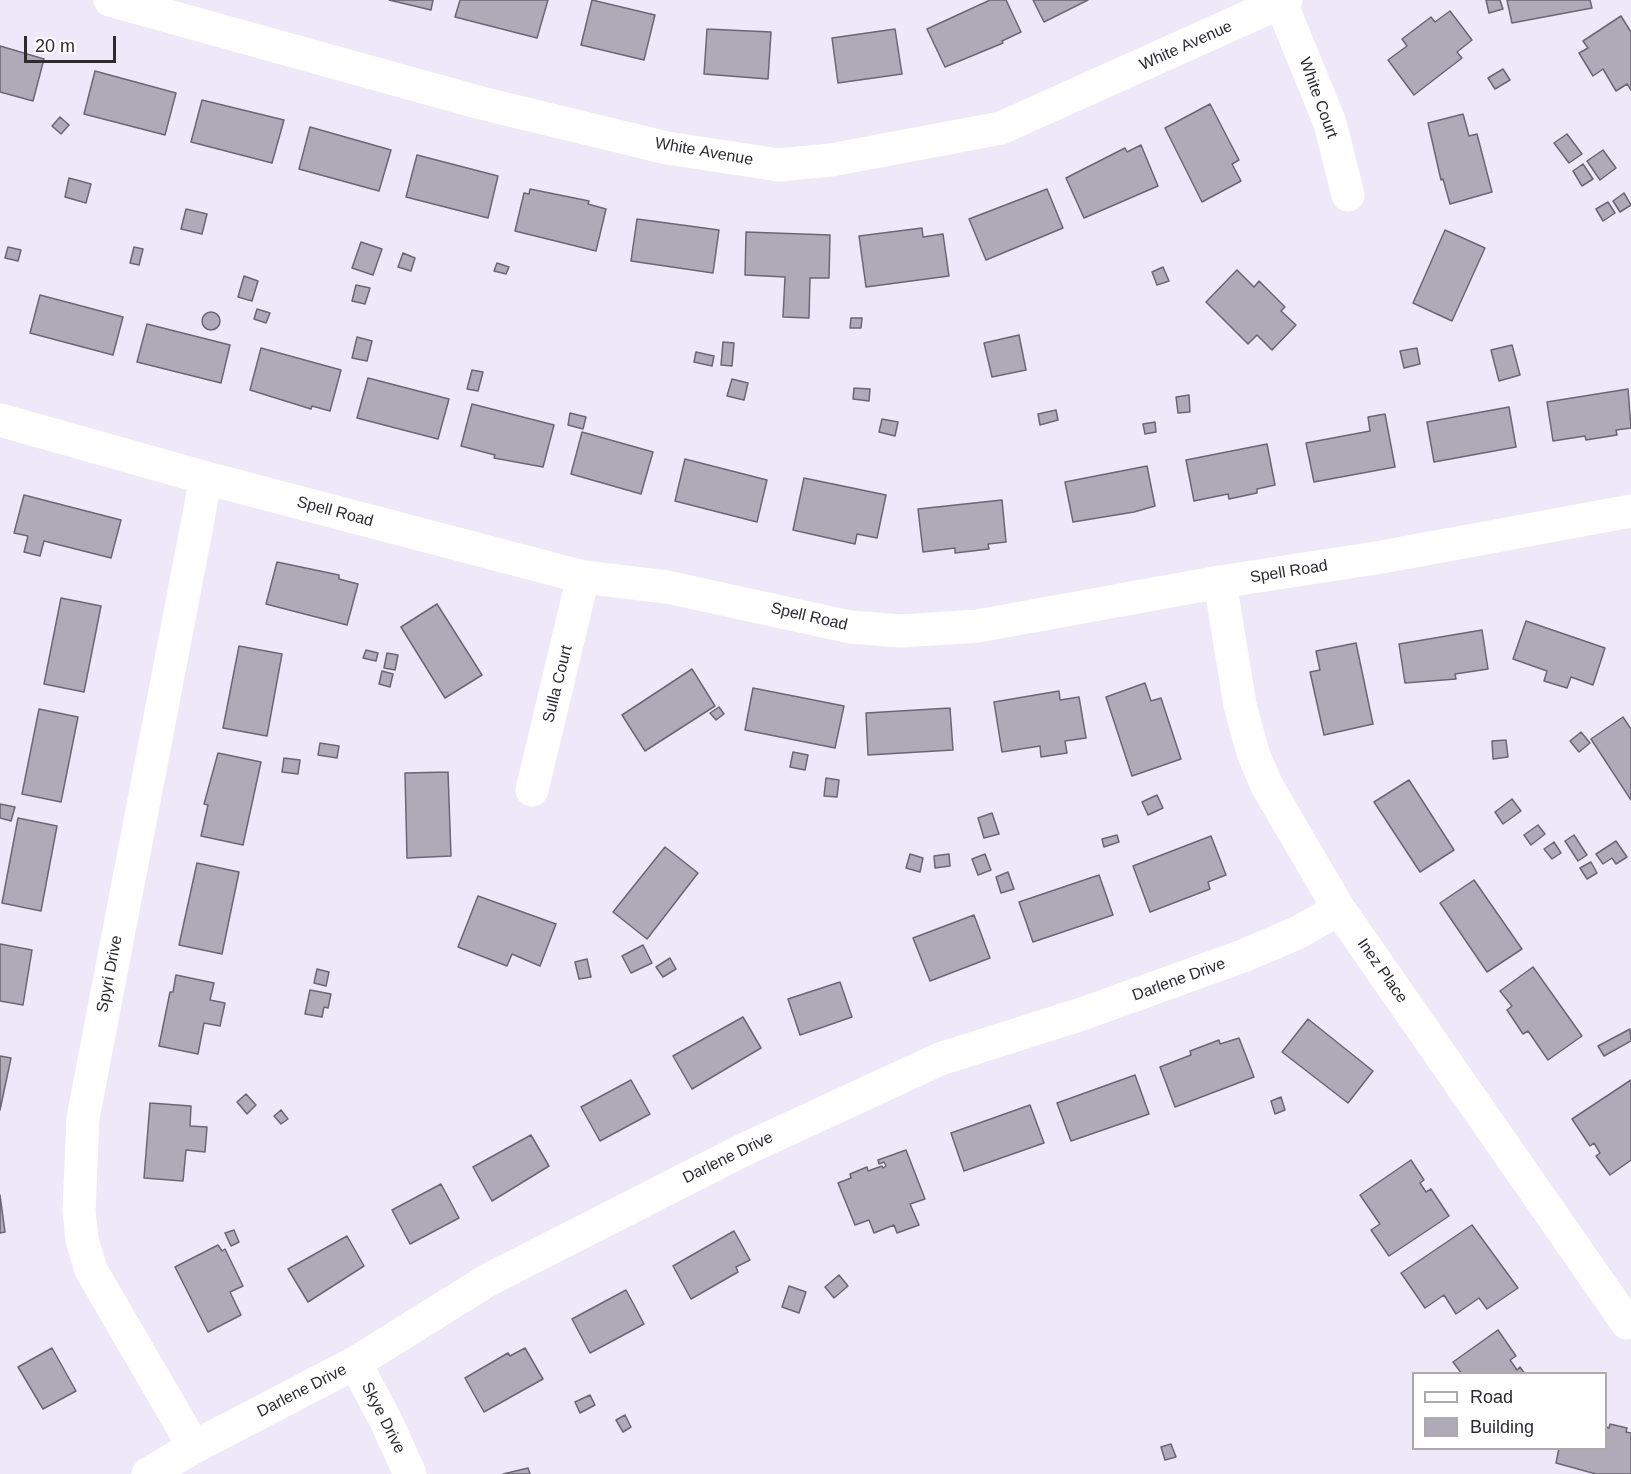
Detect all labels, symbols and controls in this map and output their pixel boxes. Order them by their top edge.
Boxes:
street label: White Avenue [1137,17,1235,75]
scale bar [27,24,118,62]
text: 20 m [35,36,75,56]
street label: White Court [1295,55,1341,141]
street label: White Avenue [653,134,755,170]
street label: Spell Road [295,493,375,531]
street label: Spell Road [1249,556,1329,588]
street label: Spell Road [769,599,849,635]
street label: Sulla Court [539,643,577,725]
street label: Spyri Drive [93,934,127,1014]
street label: Inez Place [1353,935,1411,1007]
street label: Darlene Drive [1130,954,1228,1006]
street label: Darlene Drive [680,1128,776,1188]
street label: Darlene Drive [254,1360,350,1422]
legend [1412,1372,1607,1450]
street label: Skye Drive [357,1379,409,1457]
text: Road [1470,1387,1513,1407]
text: Building [1470,1417,1534,1437]

